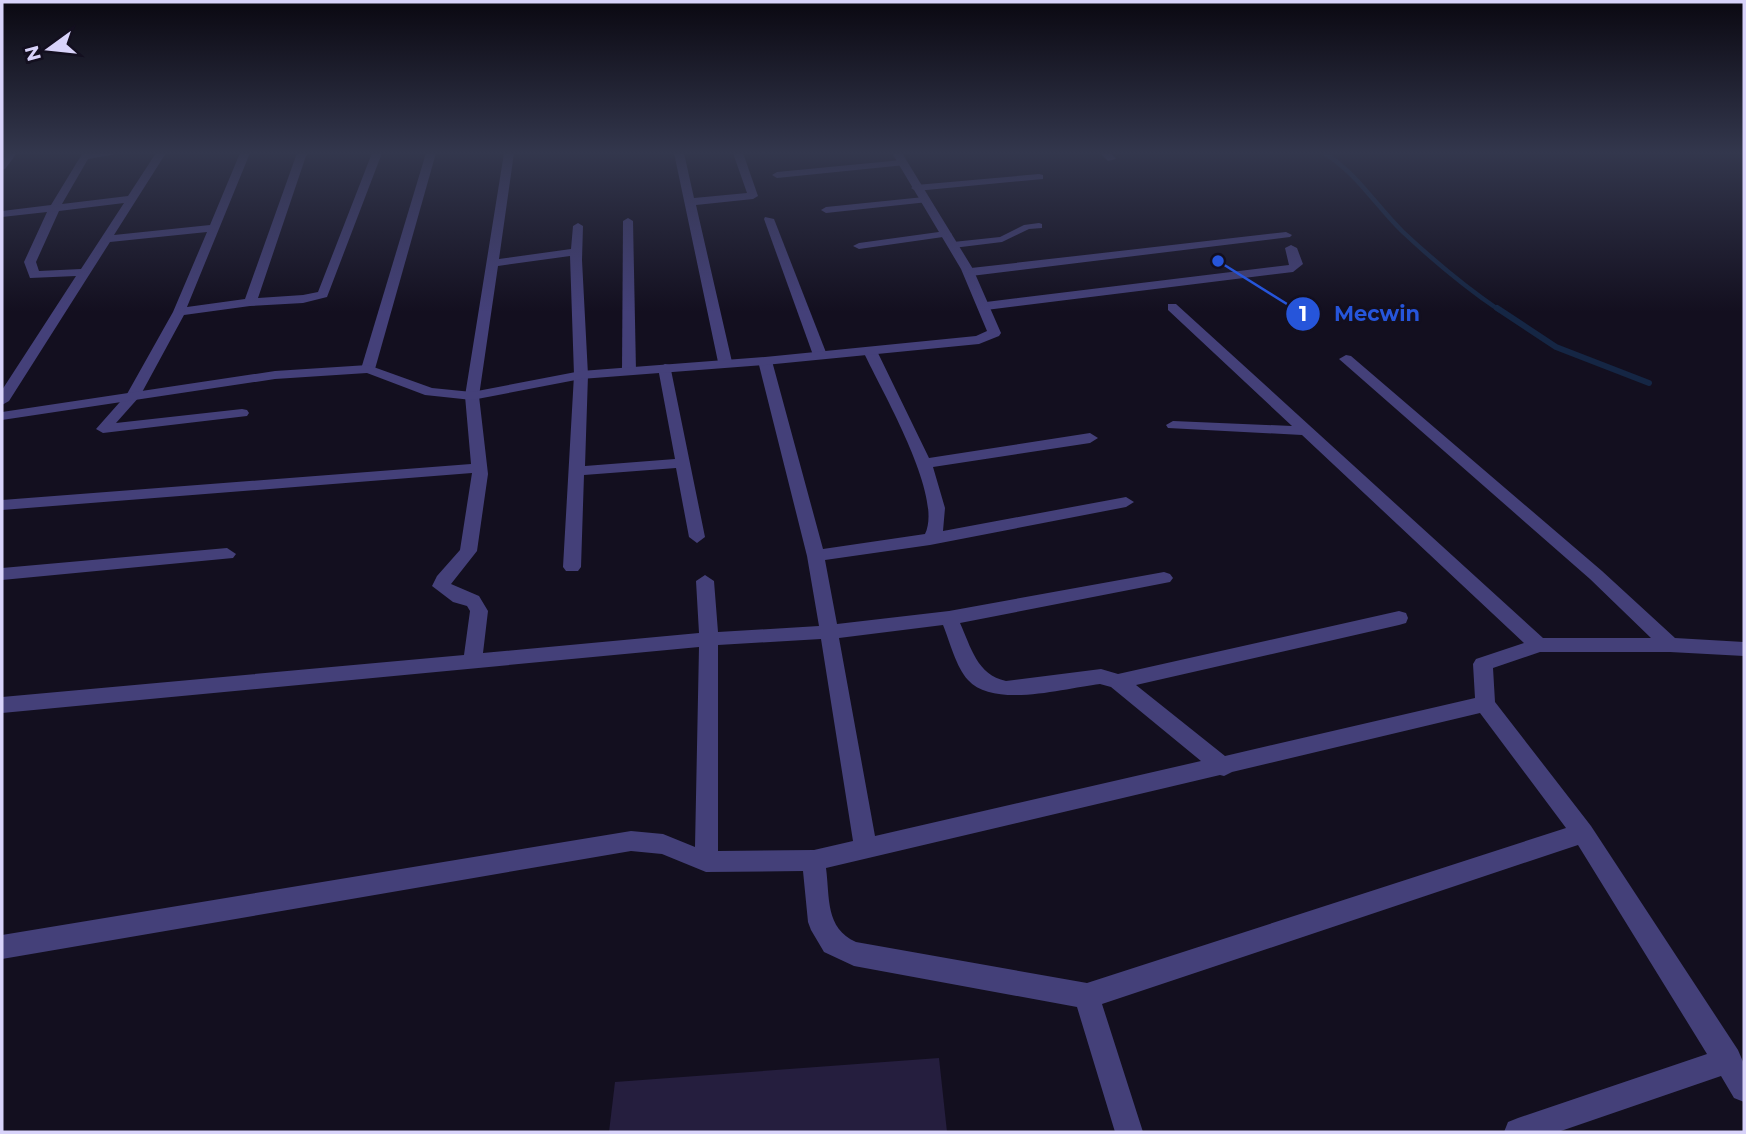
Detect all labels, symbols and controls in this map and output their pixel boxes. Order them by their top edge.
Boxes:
north arrow [14,14,84,84]
text: N [20,43,46,64]
callout: Mecwin [1285,293,1434,335]
text: 1 [1299,301,1307,326]
text: Mecwin [1334,301,1420,326]

